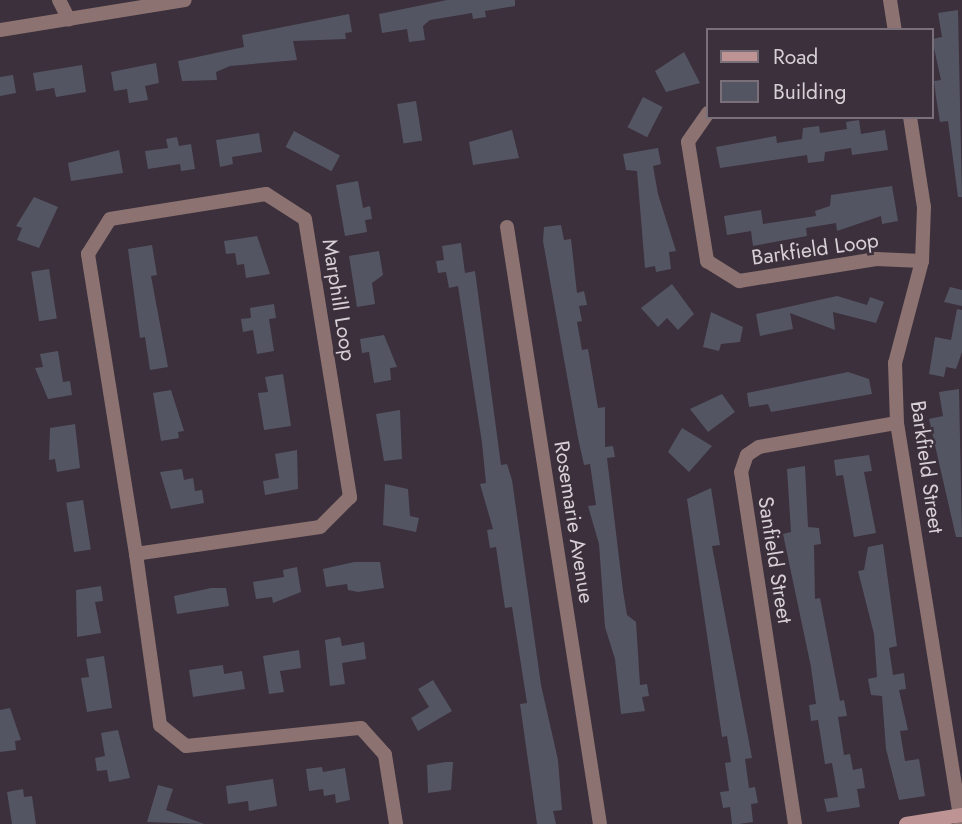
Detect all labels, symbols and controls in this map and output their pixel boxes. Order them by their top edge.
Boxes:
legend [706,28,934,119]
text: Road [773,42,818,72]
text: Building [773,77,846,107]
street label: Barkfield Loop [750,228,880,270]
street label: Marphill Loop [317,237,361,363]
street label: Barkfield Street [905,399,949,535]
street label: Rosemarie Avenue [549,439,599,605]
street label: Sanfield Street [753,495,797,625]

